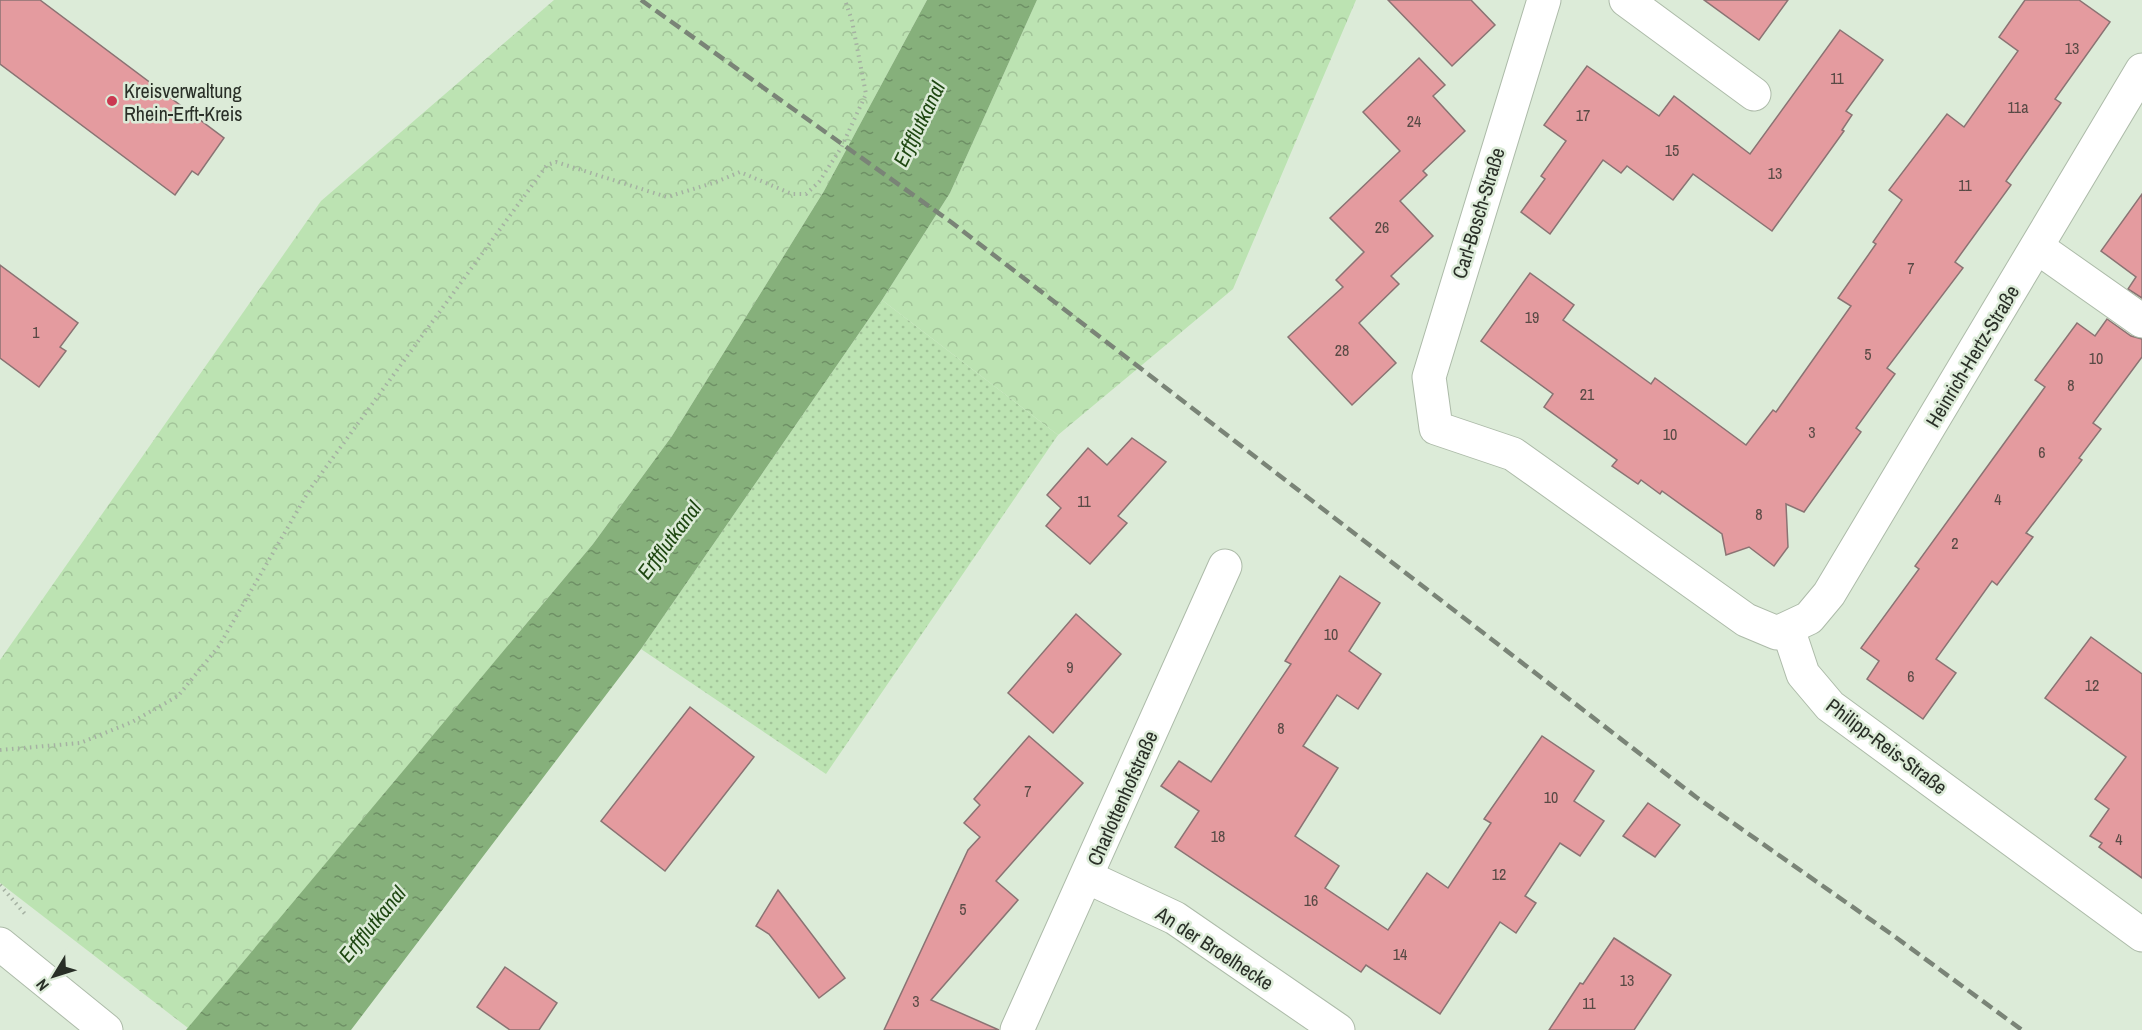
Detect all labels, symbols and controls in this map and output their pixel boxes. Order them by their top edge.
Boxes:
house number: 13 [2065,37,2079,59]
house number: 11 [1830,67,1845,89]
water label: Erftflutkanal [886,76,952,171]
place label: Kreisverwaltung Rhein-Erft-Kreis [124,77,242,127]
marker: Kreisverwaltung Rhein-Erft-Kreis [105,94,119,108]
house number: 11a [2008,96,2029,118]
house number: 17 [1576,104,1590,126]
house number: 24 [1407,110,1421,132]
house number: 15 [1665,139,1679,161]
street label: Carl-Bosch-Straße [1445,144,1511,282]
house number: 13 [1768,162,1782,184]
house number: 11 [1958,174,1973,196]
house number: 26 [1375,216,1389,238]
house number: 7 [1907,257,1915,279]
street label: Heinrich-Hertz-Straße [1919,280,2025,432]
house number: 19 [1525,306,1539,328]
house number: 1 [32,321,40,343]
house number: 28 [1335,339,1349,361]
house number: 5 [1864,343,1872,365]
house number: 10 [2089,347,2103,369]
house number: 8 [2067,374,2075,396]
house number: 21 [1580,383,1595,405]
house number: 3 [1808,421,1816,443]
house number: 10 [1663,423,1677,445]
house number: 6 [2038,441,2046,463]
house number: 4 [1994,488,2002,510]
house number: 11 [1077,490,1092,512]
water label: Erftflutkanal [630,494,709,585]
house number: 8 [1755,503,1763,525]
house number: 2 [1951,532,1959,554]
house number: 10 [1324,623,1338,645]
house number: 9 [1066,656,1074,678]
house number: 6 [1907,665,1915,687]
house number: 12 [2085,674,2099,696]
street label: Philipp-Reis-Straße [1821,692,1953,800]
house number: 8 [1277,717,1285,739]
street label: Charlottenhofstraße [1080,726,1164,870]
house number: 7 [1024,780,1032,802]
house number: 10 [1544,786,1558,808]
house number: 18 [1211,825,1225,847]
house number: 4 [2115,828,2123,850]
house number: 12 [1492,863,1506,885]
water label: Erftflutkanal [332,879,413,968]
house number: 16 [1304,889,1318,911]
house number: 5 [959,898,967,920]
street label: An der Broelhecke [1150,899,1279,996]
house number: 14 [1393,943,1407,965]
north arrow [24,946,84,1006]
house number: 13 [1620,969,1634,991]
text: N [31,975,54,996]
house number: 3 [912,990,920,1012]
house number: 11 [1582,992,1597,1014]

